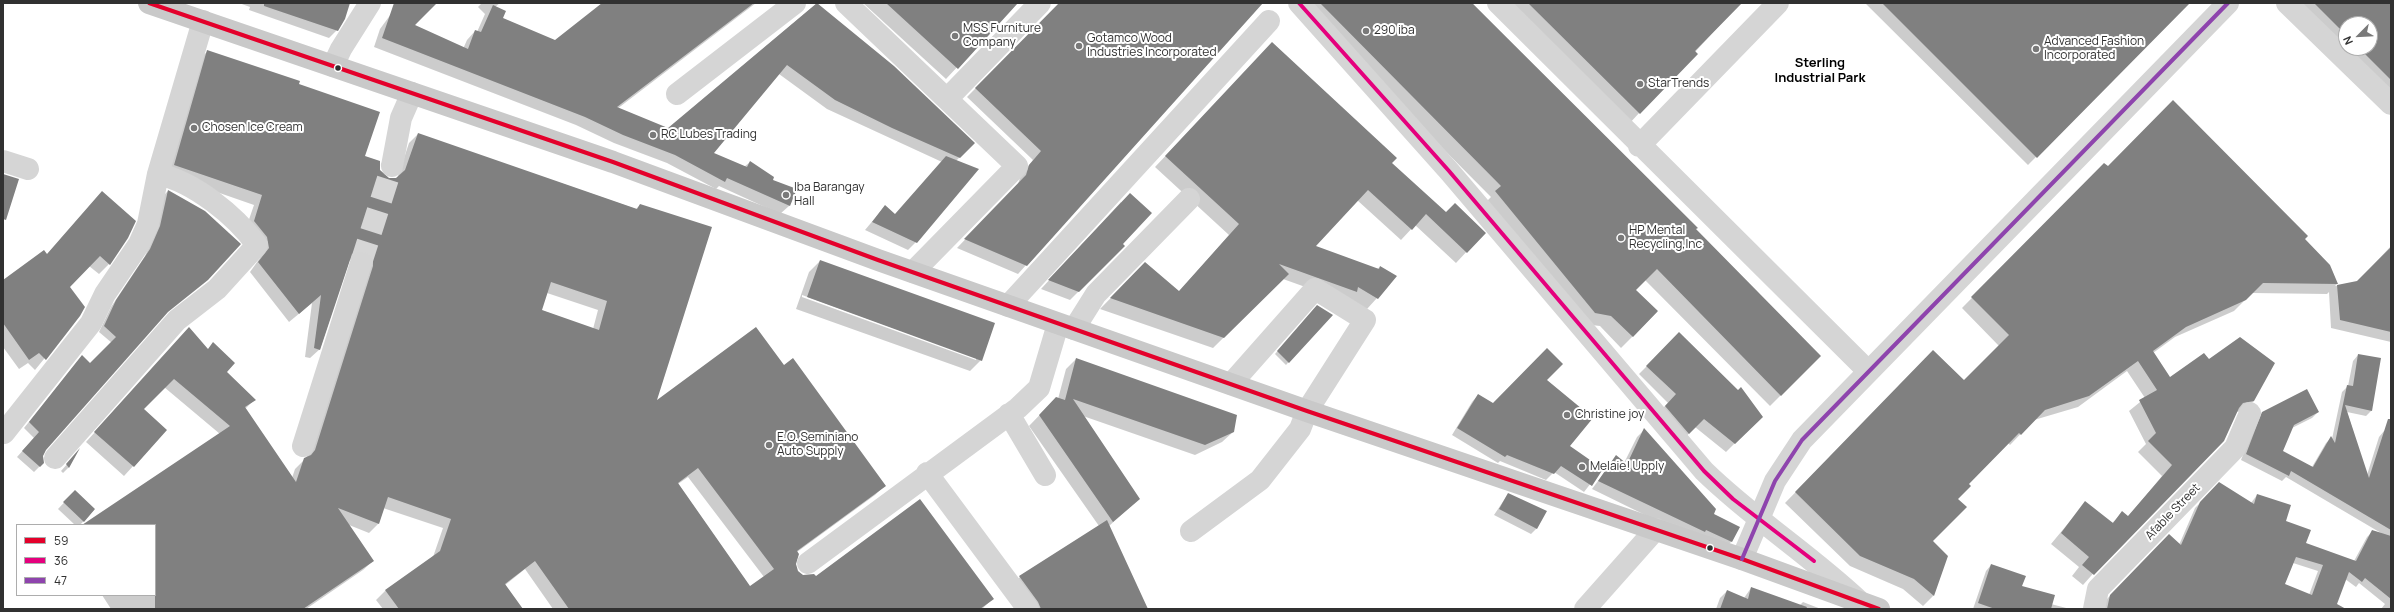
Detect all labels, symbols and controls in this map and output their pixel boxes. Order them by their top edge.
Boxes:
north arrow [2338,16,2378,56]
place label: MSS Furniture Company [963,22,1041,50]
place label: 290 iba [1374,24,1415,38]
marker: 290 iba [1361,26,1371,36]
marker: MSS Furniture Company [950,31,960,41]
place label: Gotamco Wood Industries Incorporated [1087,32,1216,60]
text: N [2339,34,2356,47]
place label: Advanced Fashion Incorporated [2044,35,2144,63]
marker: Gotamco Wood Industries Incorporated [1074,41,1084,51]
marker: Advanced Fashion Incorporated [2031,44,2041,54]
district label: Sterling Industrial Park [1775,55,1865,86]
unlabelled marker [333,63,343,73]
place label: StarTrends [1648,77,1709,91]
marker: StarTrends [1635,79,1645,89]
place label: Chosen Ice Cream [202,121,303,135]
marker: Chosen Ice Cream [189,123,199,133]
place label: RC Lubes Trading [661,128,757,142]
marker: RC Lubes Trading [648,130,658,140]
place label: Iba Barangay Hall [794,181,865,209]
marker: Iba Barangay Hall [781,190,791,200]
place label: HP Mental Recycling,Inc [1629,224,1702,252]
marker: HP Mental Recycling,Inc [1616,233,1626,243]
place label: Christine joy [1575,408,1644,422]
marker: Christine joy [1562,410,1572,420]
place label: E.O. Seminiano Auto Supply [777,431,858,459]
marker: E.O. Seminiano Auto Supply [764,440,774,450]
place label: Melaie! Upply [1590,460,1664,474]
marker: Melaie! Upply [1577,462,1587,472]
street label: Afable Street [2143,481,2203,543]
legend [16,524,156,596]
text: 59 [54,532,68,549]
unlabelled marker [1705,543,1715,553]
text: 36 [54,552,68,569]
text: 47 [54,572,67,589]

